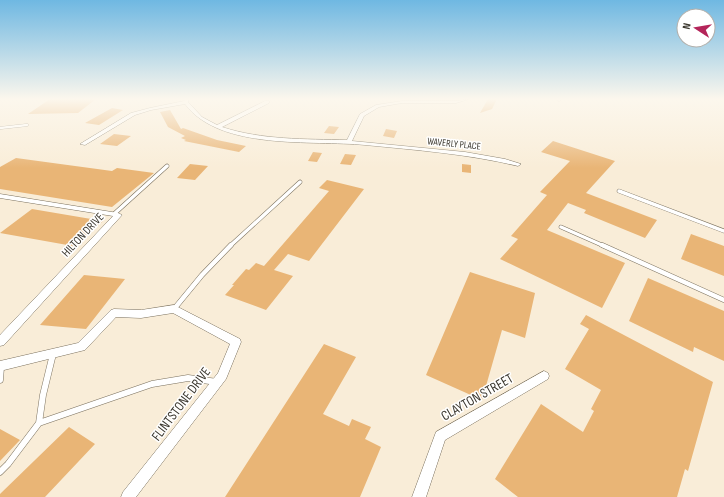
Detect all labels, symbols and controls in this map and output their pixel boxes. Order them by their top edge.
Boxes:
north arrow [676,8,716,48]
text: N [680,22,694,30]
street label: WAVERLY PLACE [427,135,481,153]
street label: HILTON DRIVE [59,210,107,260]
street label: FLINTSTONE DRIVE [148,364,214,444]
street label: CLAYTON STREET [438,369,516,424]

